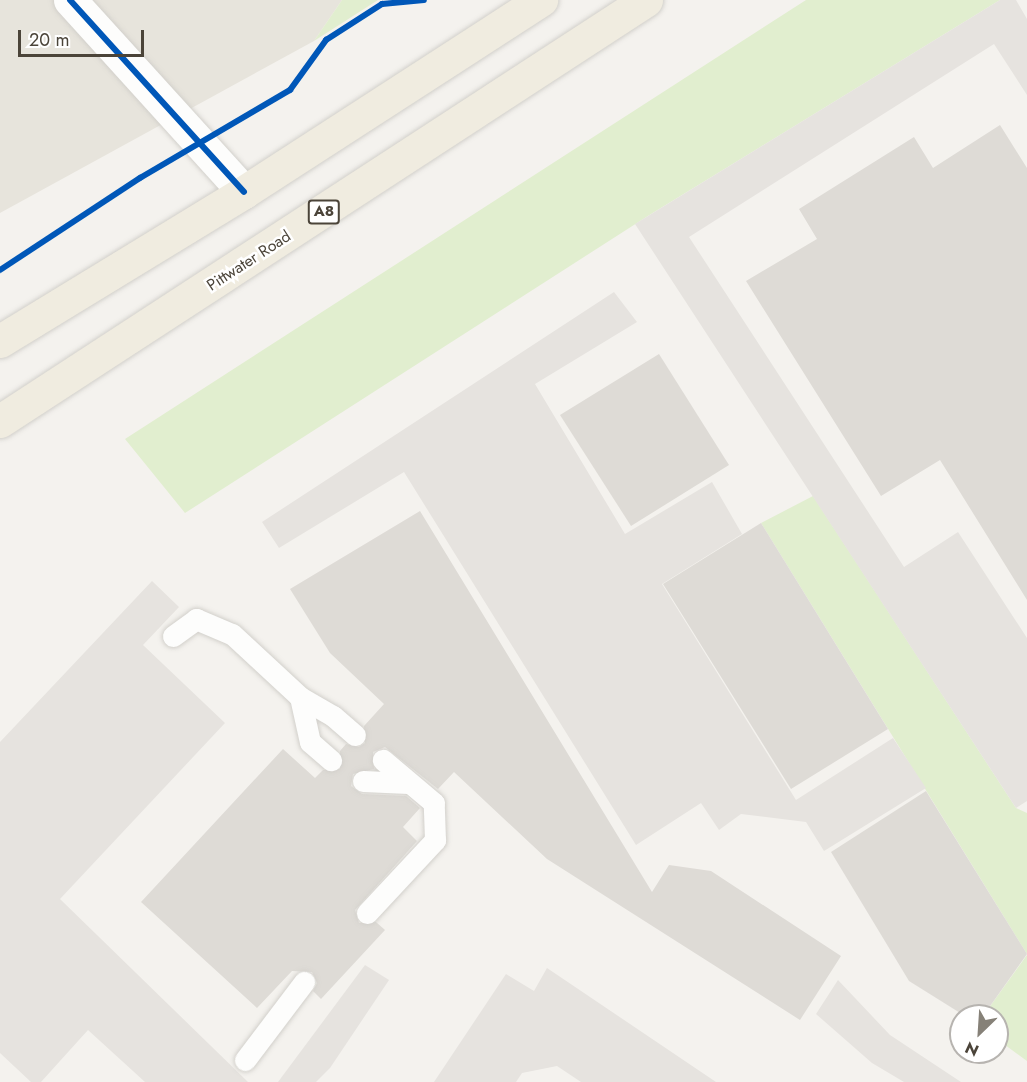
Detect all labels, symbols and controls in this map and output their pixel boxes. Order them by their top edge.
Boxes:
scale bar [21,18,147,56]
text: 20 m [29,27,69,53]
road number: A8 [308,200,340,224]
street label: Pittwater Road [203,227,295,295]
north arrow [949,1004,1009,1064]
text: N [961,1036,983,1062]

